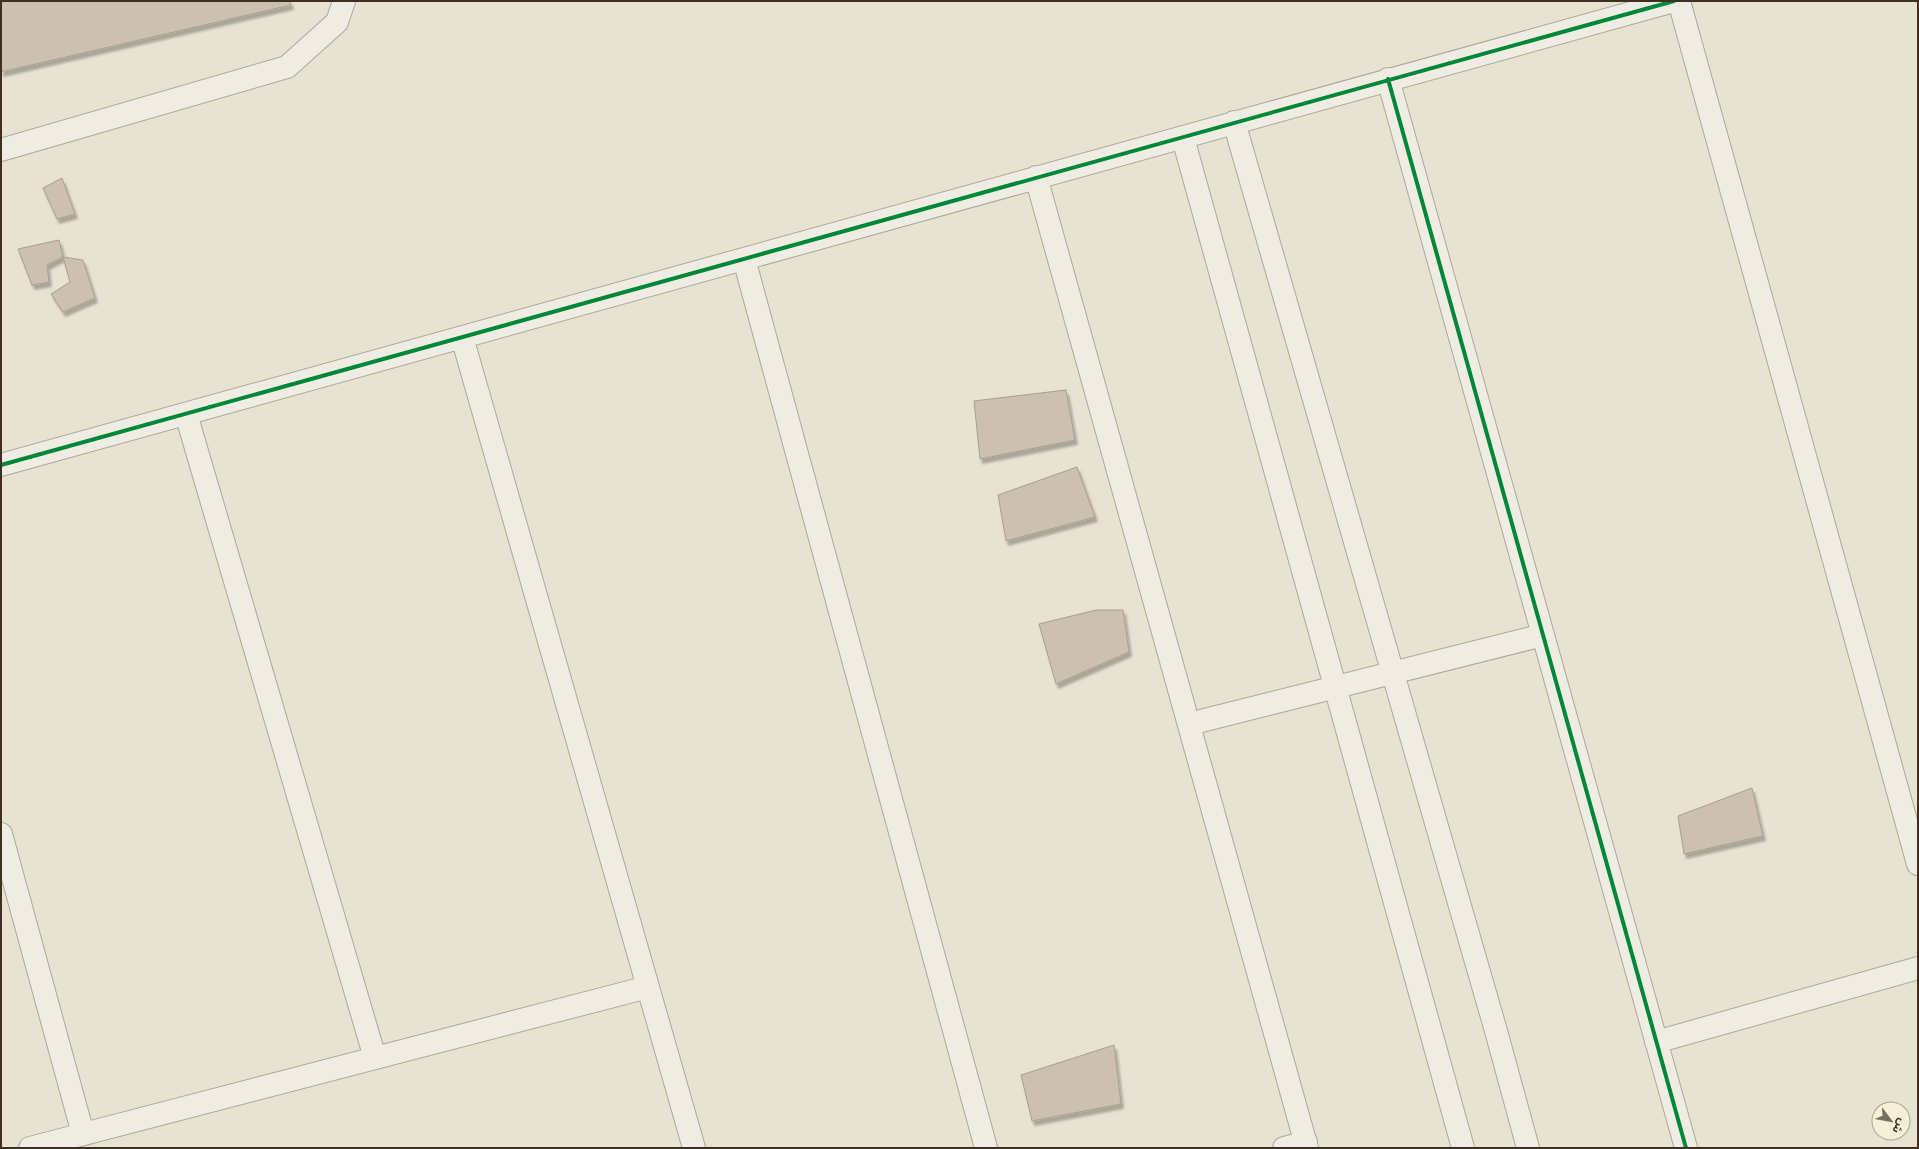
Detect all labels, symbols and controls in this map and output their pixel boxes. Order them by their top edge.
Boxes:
north arrow [1871,1101,1911,1141]
text: ش [1890,1116,1909,1136]

